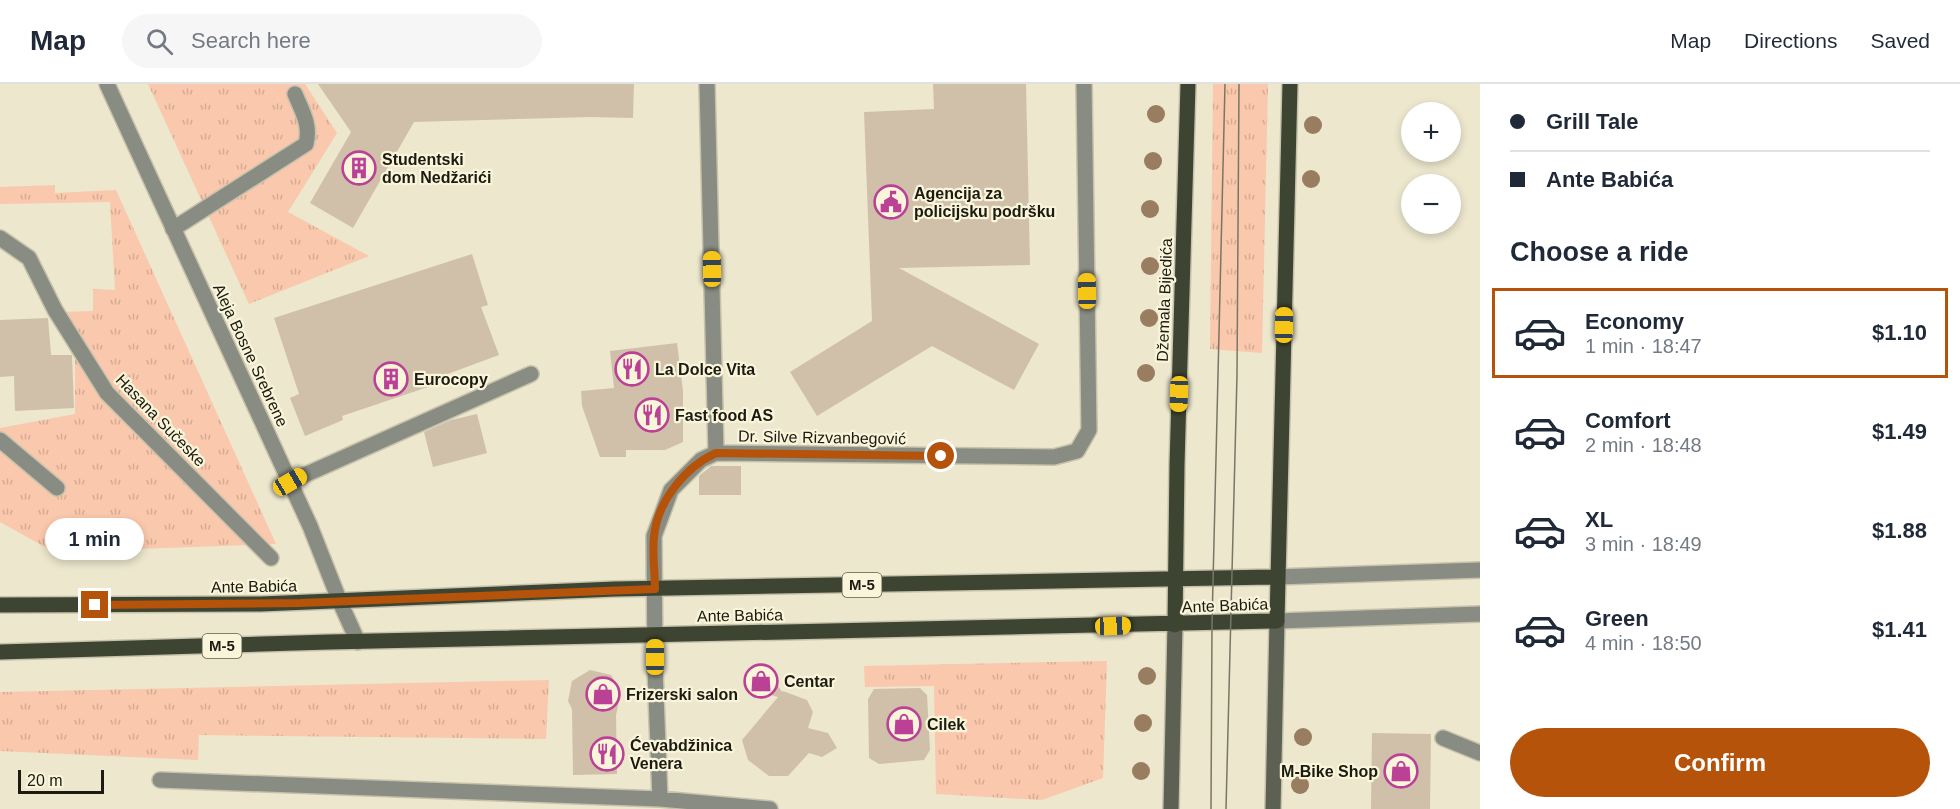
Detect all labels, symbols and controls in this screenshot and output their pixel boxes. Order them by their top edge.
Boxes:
search box [122,14,542,68]
text: Map [30,25,86,56]
icon: search [143,25,176,58]
text: Search here [191,28,311,53]
text: Map [1670,29,1711,52]
text: Directions [1744,29,1837,52]
text: Saved [1870,29,1930,52]
map controls [1401,102,1461,234]
button: + [1401,102,1461,162]
text: Grill Tale [1546,109,1639,134]
building icon: Studentski dom Nedžarići [341,150,377,186]
place label: Studentski dom Nedžarići [382,151,491,186]
text: Ante Babića [1546,167,1673,192]
button: − [1401,174,1461,234]
public building icon: Agencija za policijsku podršku [873,184,909,220]
place label: Agencija za policijsku podršku [914,185,1055,220]
text: Choose a ride [1510,237,1689,267]
street label: Džemala Bijedića [1154,238,1175,362]
car [703,251,721,287]
car [1078,273,1096,309]
street label: Aleja Bosne Srebrene [210,281,291,429]
icon: car [1513,306,1567,360]
car [1275,307,1293,343]
text: Economy [1585,309,1684,334]
text: $1.10 [1872,320,1927,345]
text: 1 min · 18:47 [1585,335,1702,357]
restaurant icon: La Dolce Vita [614,351,650,387]
building icon: Eurocopy [373,361,409,397]
place label: La Dolce Vita [655,361,755,378]
street label: Hasana Sučeske [113,371,209,470]
place label: Eurocopy [414,371,488,388]
car [1169,376,1189,412]
restaurant icon: Fast food AS [634,397,670,433]
icon: car [1513,405,1567,459]
place label: Fast food AS [675,407,773,424]
text: Comfort [1585,408,1671,433]
text: $1.49 [1872,419,1927,444]
street label: Dr. Silve Rizvanbegović [738,428,906,447]
text: 2 min · 18:48 [1585,434,1702,456]
route start [927,442,954,469]
car [270,465,310,499]
icon: car [1513,504,1567,558]
text: XL [1585,507,1613,532]
callout: 1 min [46,518,144,560]
text: $1.88 [1872,518,1927,543]
text: 1 min [68,528,121,550]
text: 3 min · 18:49 [1585,533,1702,555]
road number: M-5 [842,573,882,597]
street label: Ante Babića [211,577,297,596]
route end [81,591,108,618]
street label: Ante Babića [1182,595,1269,616]
icon: car [1513,603,1567,657]
street label: Ante Babića [697,606,783,625]
text: Green [1585,606,1649,631]
car [1095,616,1131,636]
text: $1.41 [1872,617,1927,642]
text: 4 min · 18:50 [1585,632,1702,654]
road number: M-5 [202,634,242,658]
car [646,639,664,675]
shop icon: Centar [743,663,779,699]
place label: Centar [784,673,835,690]
shop icon: Frizerski salon [585,676,621,712]
place label: Frizerski salon [626,686,738,703]
shop icon: Cilek [886,706,922,742]
place label: Cilek [927,716,965,733]
button: Confirm [1510,728,1930,797]
restaurant icon: Ćevabdžinica Venera [589,736,625,772]
place label: Ćevabdžinica Venera [630,736,732,772]
shop icon: M-Bike Shop [1383,753,1419,789]
place label: M-Bike Shop [1281,763,1378,780]
scale bar [18,767,104,794]
text: 20 m [27,772,63,789]

